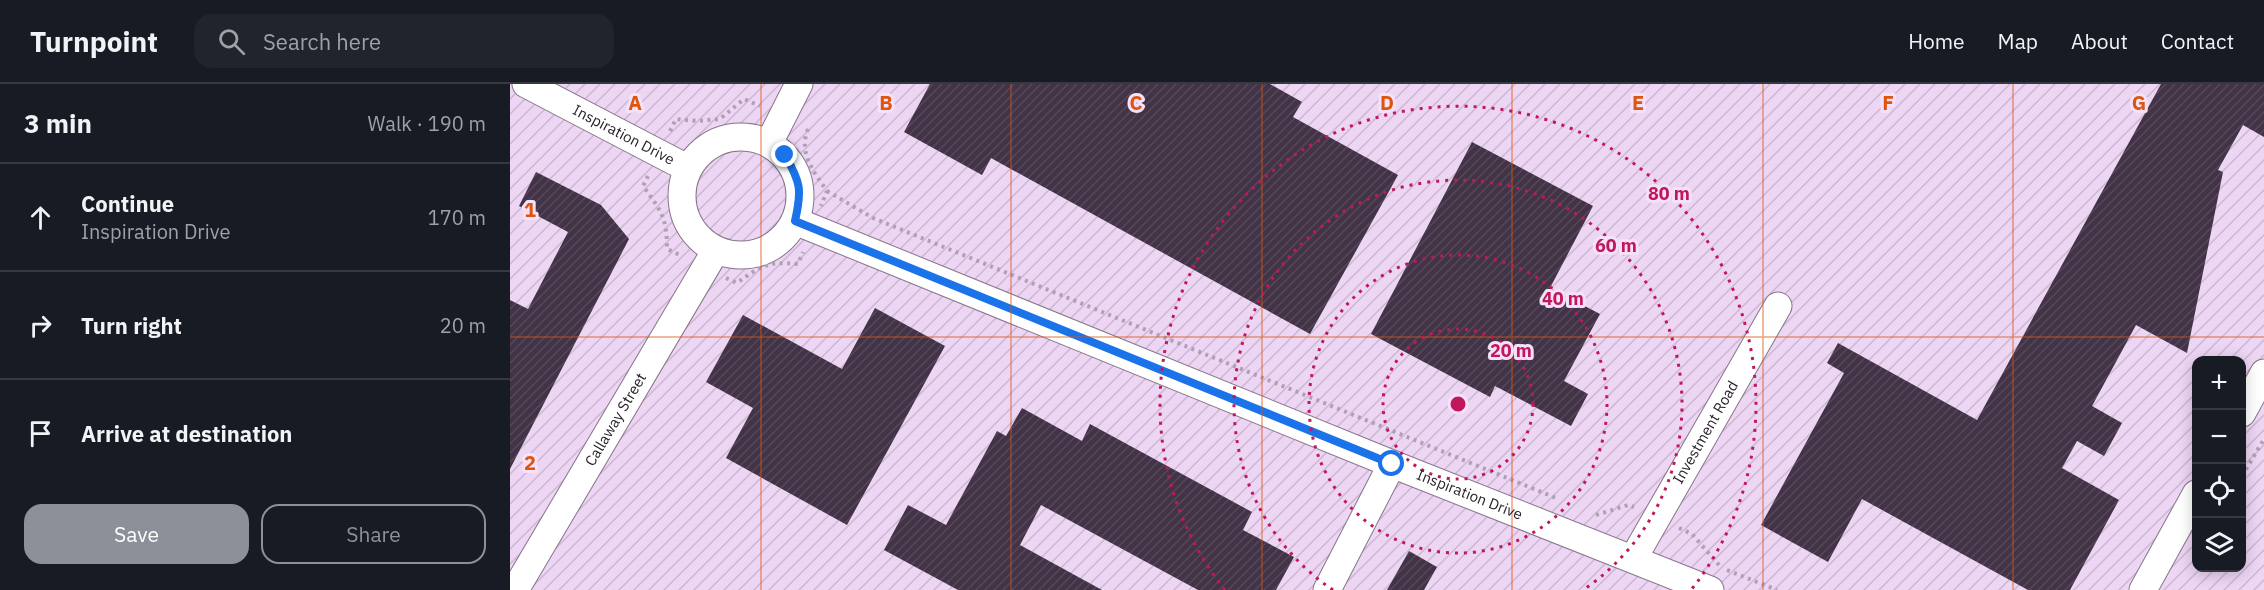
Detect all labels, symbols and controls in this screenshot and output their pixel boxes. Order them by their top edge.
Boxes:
search box [194,14,614,68]
text: Turnpoint [30,23,158,60]
icon: search [215,25,248,58]
text: Search here [263,27,381,56]
text: Home [1908,27,1965,55]
text: Map [1998,27,2038,55]
text: About [2071,27,2128,55]
text: Contact [2161,27,2234,55]
text: A [628,89,642,116]
text: B [879,89,893,116]
text: C [1129,89,1143,116]
text: D [1380,89,1394,116]
text: E [1632,89,1644,116]
text: F [1882,89,1894,116]
text: G [2132,89,2146,116]
street label: Inspiration Drive [570,100,678,169]
text: 3 min [24,106,92,140]
text: Walk · 190 m [368,110,486,137]
route end [771,141,797,167]
text: 80 m [1648,182,1690,205]
text: Continue [81,189,174,218]
text: 1 [524,196,536,223]
icon: ahead [24,201,57,234]
text: 170 m [428,204,486,231]
text: Inspiration Drive [81,218,230,245]
text: 60 m [1595,234,1637,257]
text: 40 m [1542,287,1584,310]
icon: right [24,309,57,342]
text: Turn right [81,311,182,340]
text: 20 m [440,312,486,339]
text: 20 m [1490,339,1532,362]
map controls [2192,356,2246,572]
button: + [2192,356,2246,410]
street label: Callaway Street [580,369,650,469]
street label: Investment Road [1668,377,1742,487]
centre of rings [1448,394,1468,414]
button: − [2192,410,2246,464]
icon: arrive [24,417,57,450]
text: Arrive at destination [81,419,292,448]
text: 2 [524,449,536,476]
route start [1378,450,1404,476]
button: locate [2192,464,2246,518]
street label: Inspiration Drive [1414,465,1525,524]
button: Save [24,504,249,564]
button: Share [261,504,486,564]
button: layers [2192,518,2246,572]

